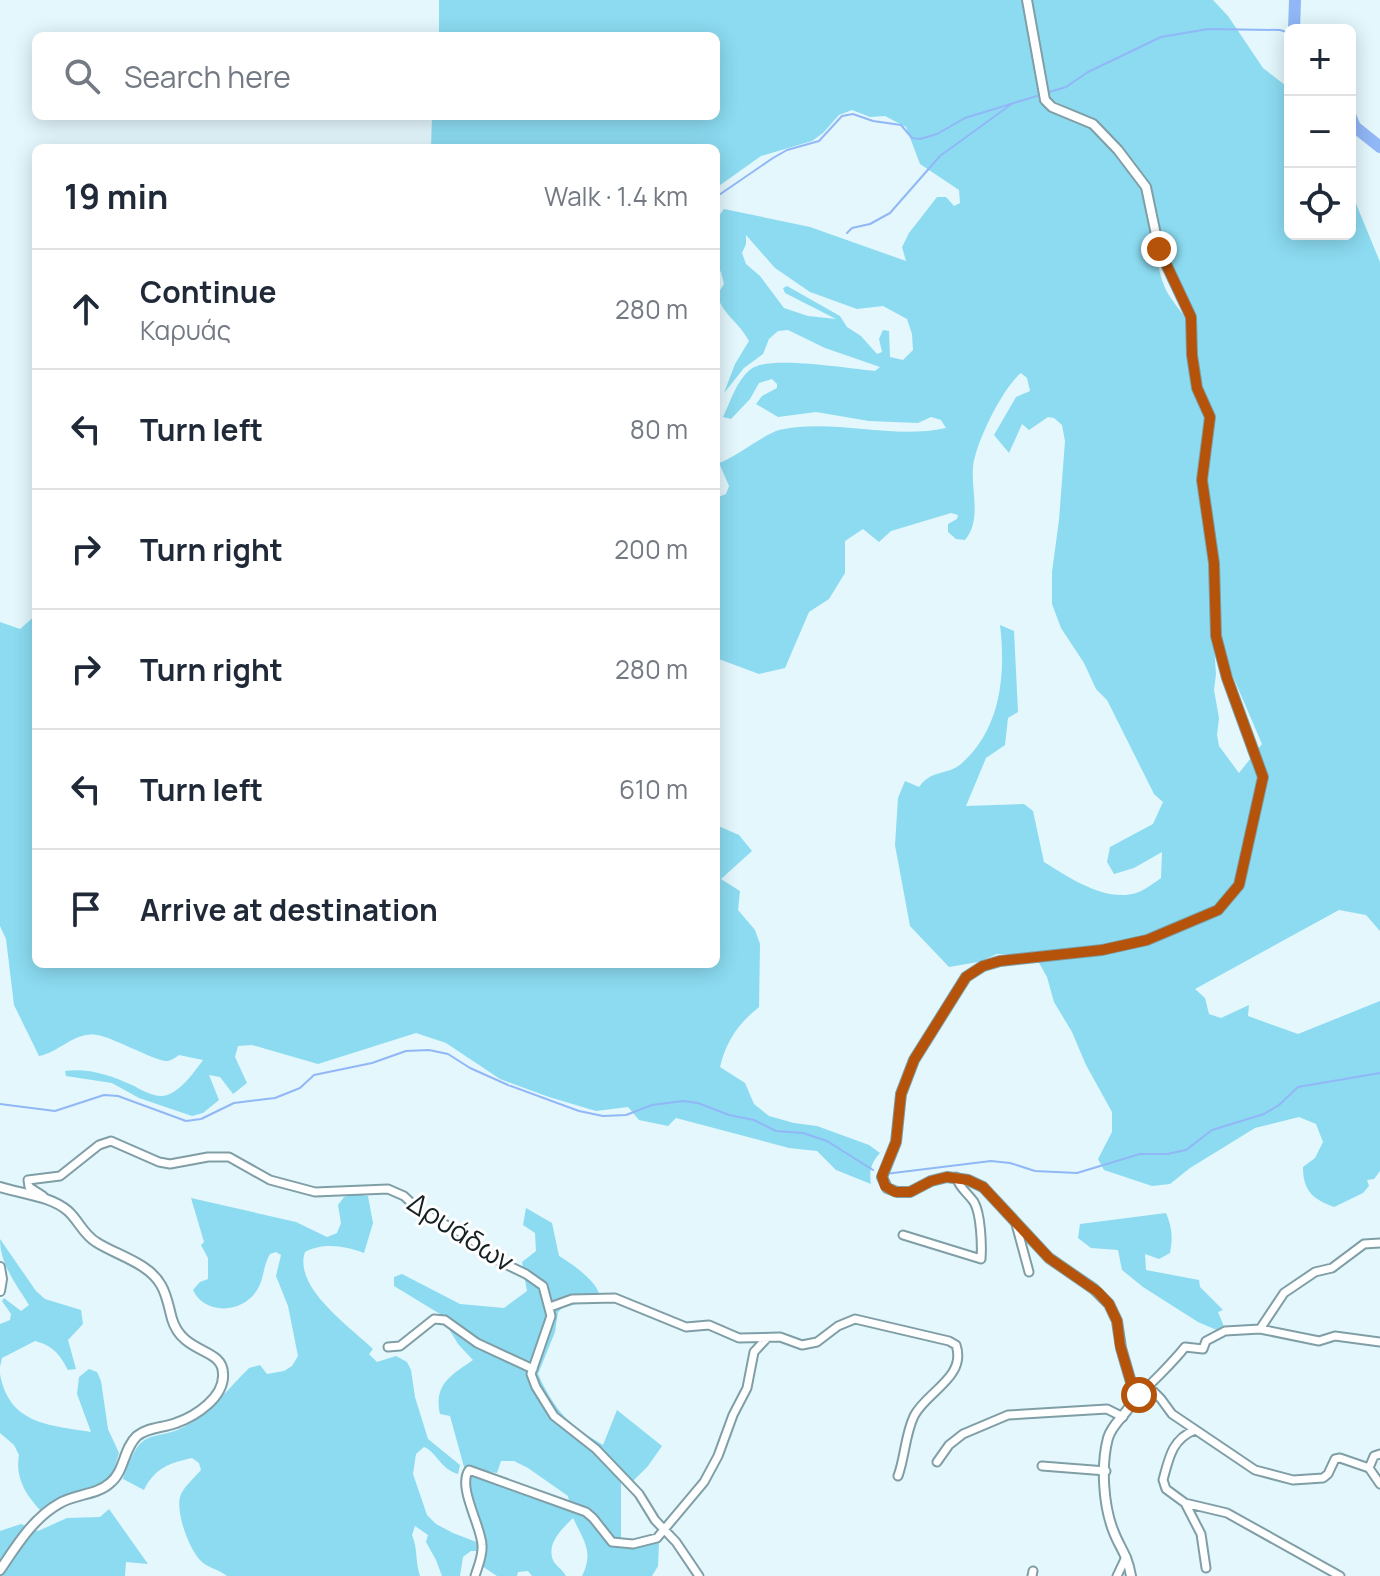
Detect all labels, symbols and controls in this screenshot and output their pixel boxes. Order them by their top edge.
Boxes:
map controls [1284,24,1356,240]
button: + [1284,24,1356,96]
search box [32,32,720,120]
icon: search [60,54,104,98]
text: Search here [124,56,291,97]
button: − [1284,96,1356,168]
button: locate [1284,168,1356,240]
text: 19 min [64,173,168,219]
text: Walk · 1.4 km [544,178,688,214]
route end [1141,231,1177,267]
text: Continue [140,271,276,312]
icon: ahead [64,287,108,331]
text: 280 m [615,291,688,327]
text: Καρυάς [140,312,231,348]
icon: left [64,407,108,451]
text: Turn left [140,409,263,450]
text: 80 m [630,411,688,447]
icon: right [64,527,108,571]
text: Turn right [140,529,283,570]
text: 200 m [614,531,688,567]
icon: right [64,647,108,691]
text: Turn right [140,649,283,690]
text: 280 m [615,651,688,687]
icon: left [64,767,108,811]
text: Turn left [140,769,263,810]
text: 610 m [619,771,688,807]
icon: arrive [64,887,108,931]
text: Arrive at destination [140,889,438,930]
street label: Δρυάδων [401,1183,522,1280]
route start [1121,1377,1157,1413]

